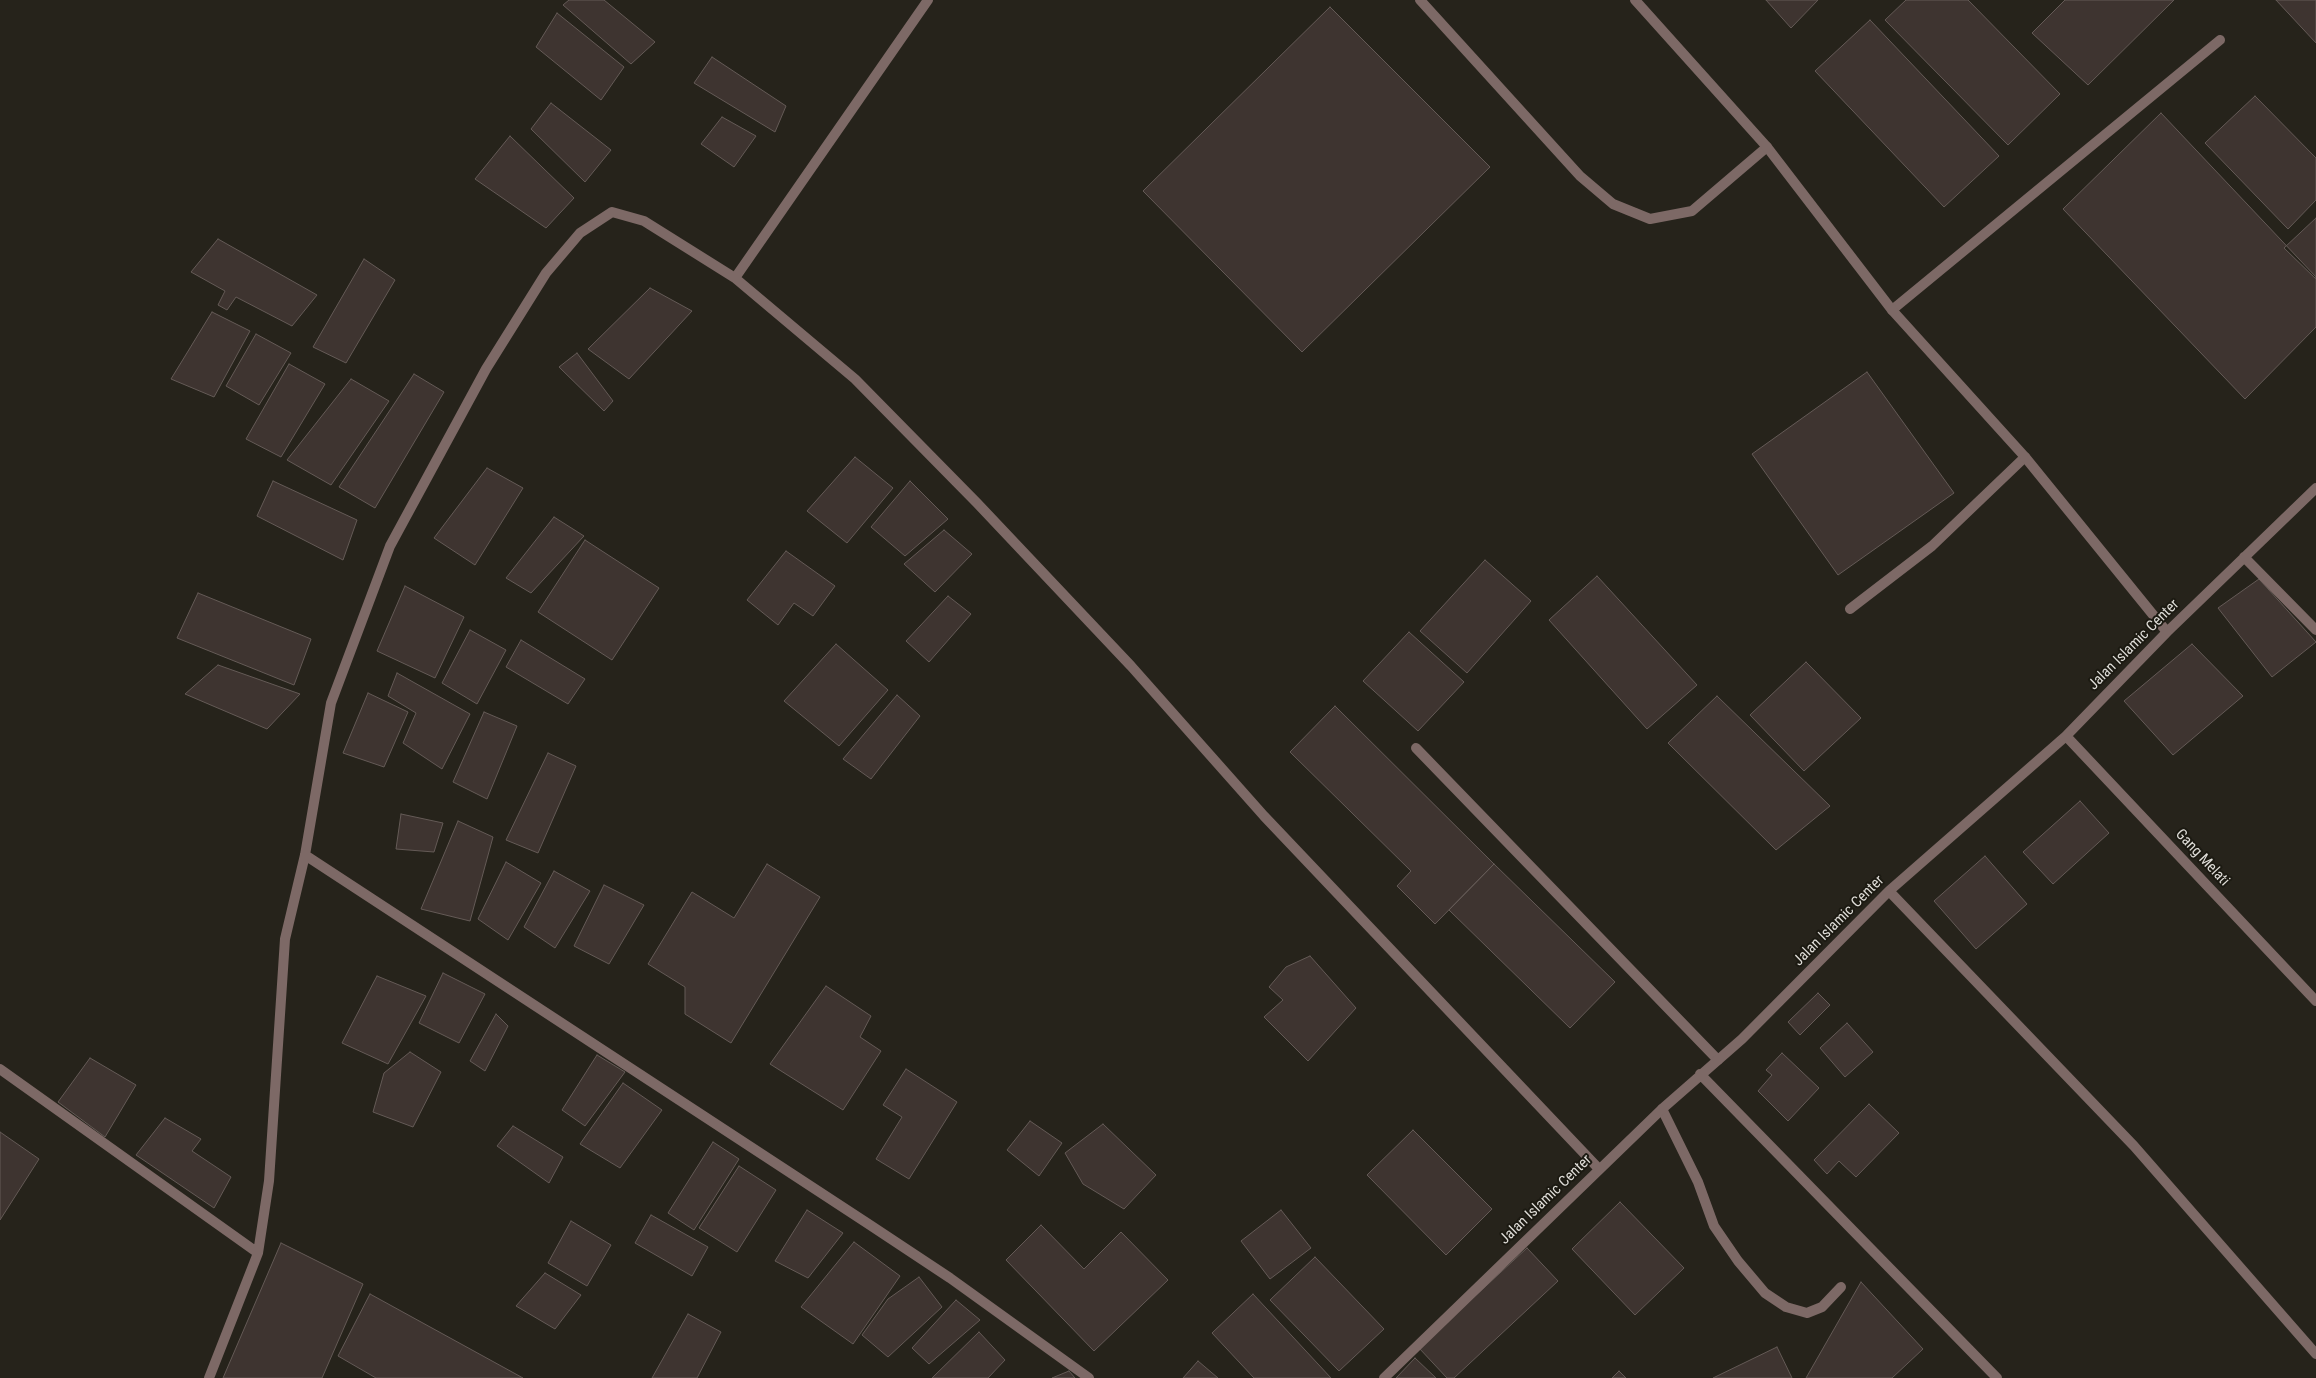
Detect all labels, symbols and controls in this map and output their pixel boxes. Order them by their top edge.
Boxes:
street label: Jalan Islamic Center [2085,596,2183,694]
street label: Gang Melati [2171,826,2233,890]
street label: Jalan Islamic Center [1790,872,1888,970]
street label: Jalan Islamic Center [1496,1152,1596,1248]

